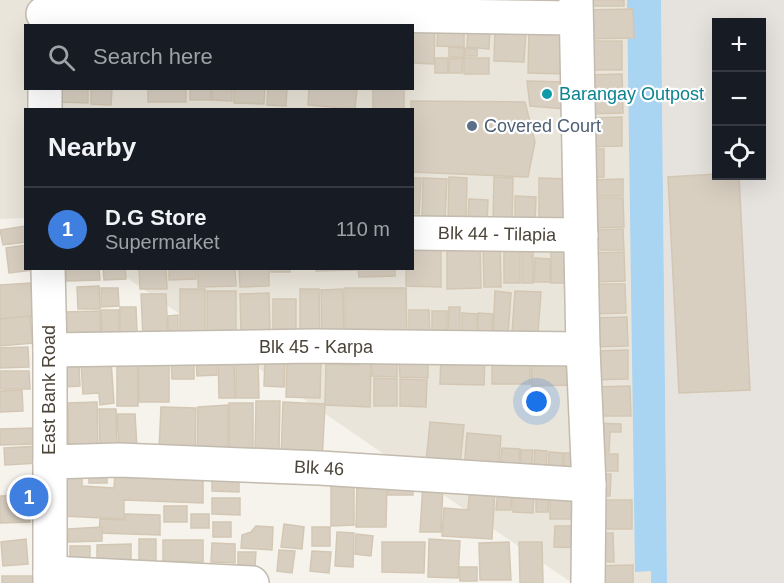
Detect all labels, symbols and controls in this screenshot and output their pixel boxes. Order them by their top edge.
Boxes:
map controls [712,18,766,180]
button: + [712,18,766,72]
search box [24,24,414,90]
icon: search [45,41,78,74]
text: Search here [93,44,213,69]
button: − [712,72,766,126]
place label: Barangay Outpost [559,84,704,104]
marker: Barangay Outpost [540,87,554,101]
place label: Covered Court [484,116,601,136]
marker: Covered Court [465,119,479,133]
button: locate [712,126,766,180]
text: Nearby [48,132,136,162]
text: D.G Store [105,205,206,230]
text: 1 [62,218,73,240]
text: 110 m [336,218,390,240]
street label: Blk 44 - Tilapia [438,223,557,245]
text: Supermarket [105,231,220,253]
street label: East Bank Road [39,325,59,455]
street label: Blk 45 - Karpa [259,337,374,357]
your location [522,387,551,416]
street label: Blk 46 [293,457,345,479]
pin: 1 [9,474,48,520]

